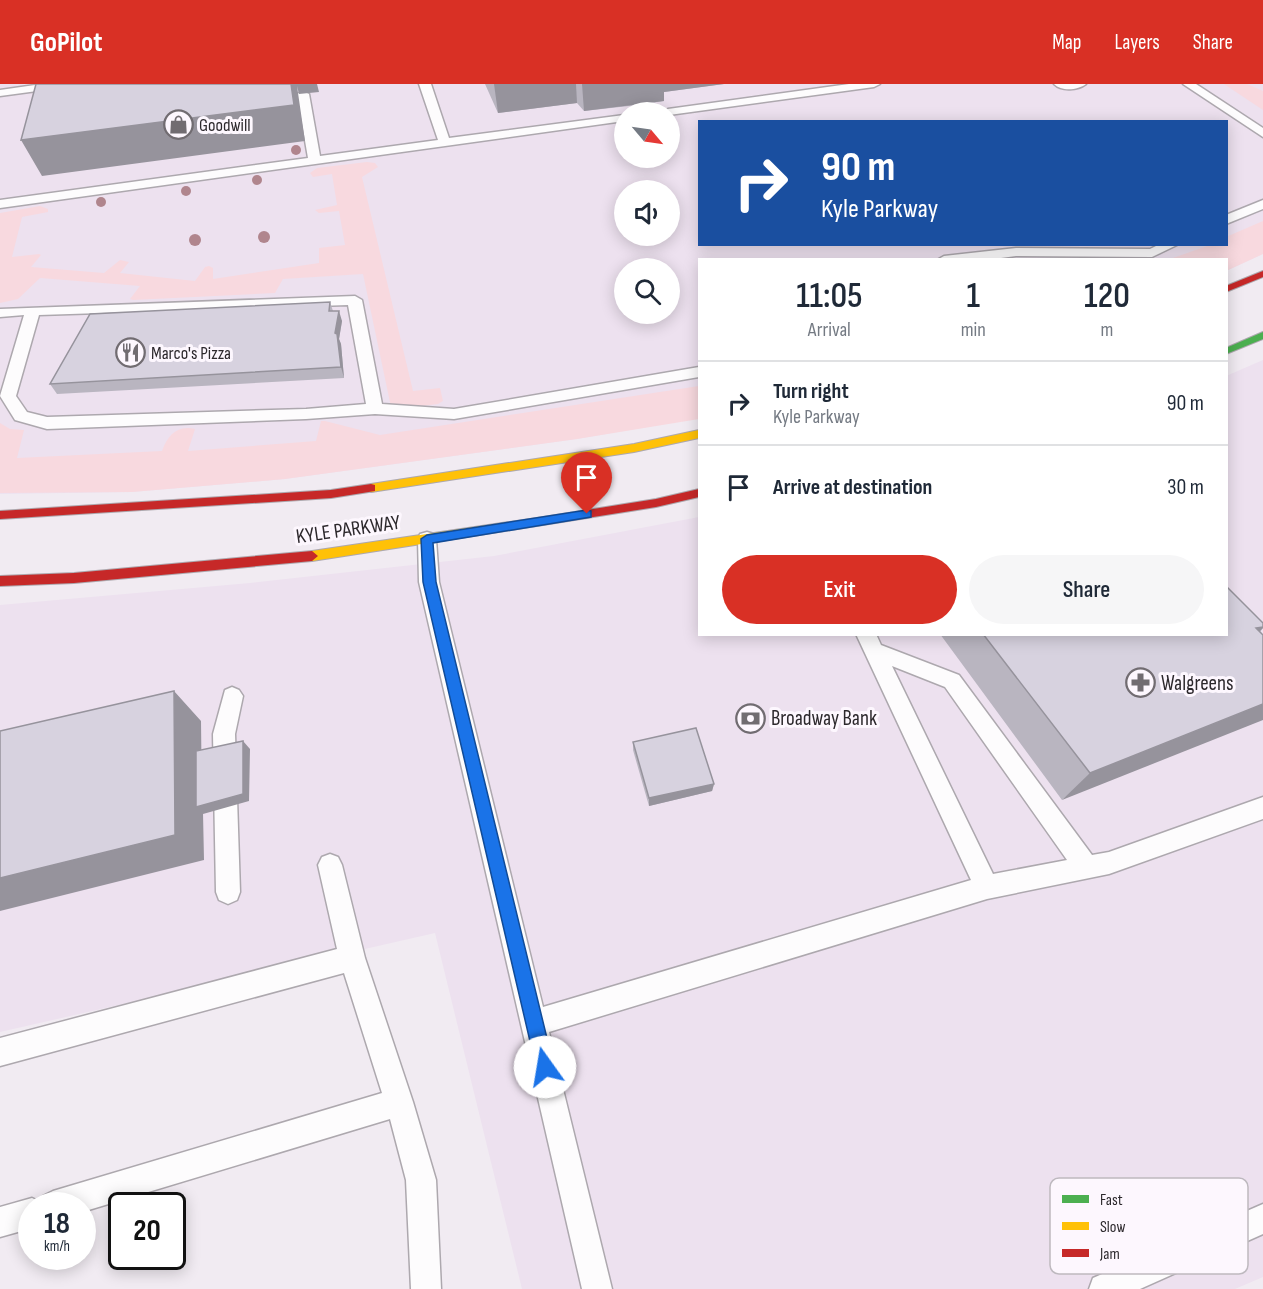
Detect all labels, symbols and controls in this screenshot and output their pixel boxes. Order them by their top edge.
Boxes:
text: GoPilot [30,26,102,59]
text: Map [1052,30,1081,55]
text: Layers [1114,30,1160,55]
text: Share [1193,30,1233,55]
north arrow [614,102,680,168]
map controls [614,102,680,324]
shop icon: Goodwill [162,109,194,141]
place label: Goodwill [199,115,251,136]
text: 90 m [821,142,895,193]
icon: right [722,144,800,222]
button: sound [614,180,680,246]
text: Kyle Parkway [821,193,938,225]
button: search [614,258,680,324]
text: 11:05 [796,275,863,318]
text: 1 [966,275,980,318]
text: 120 [1084,275,1130,318]
text: Arrival [808,318,851,342]
text: min [961,318,986,342]
text: m [1100,318,1113,342]
restaurant icon: Marco's Pizza [114,337,146,369]
place label: Marco's Pizza [151,343,231,364]
text: Turn right [773,378,849,405]
icon: right [722,387,755,420]
text: 90 m [1167,390,1204,417]
text: Kyle Parkway [773,405,860,429]
pin [561,452,612,514]
icon: arrive [570,461,603,494]
icon: arrive [722,471,755,504]
text: Arrive at destination [773,474,932,501]
text: 30 m [1167,474,1204,501]
street label: KYLE PARKWAY [294,510,402,549]
button: Exit [722,555,957,624]
button: Share [969,555,1204,624]
pharmacy icon: Walgreens [1124,667,1156,699]
place label: Walgreens [1161,671,1234,696]
bank icon: Broadway Bank [734,702,766,734]
place label: Broadway Bank [771,706,877,731]
position arrow [513,1035,577,1099]
legend [1050,1178,1248,1274]
text: Fast [1100,1191,1123,1210]
speed limit sign: 20 [108,1192,186,1270]
text: 18 [44,1206,70,1242]
text: Slow [1100,1218,1125,1237]
text: km/h [44,1237,70,1256]
text: Jam [1099,1245,1120,1264]

